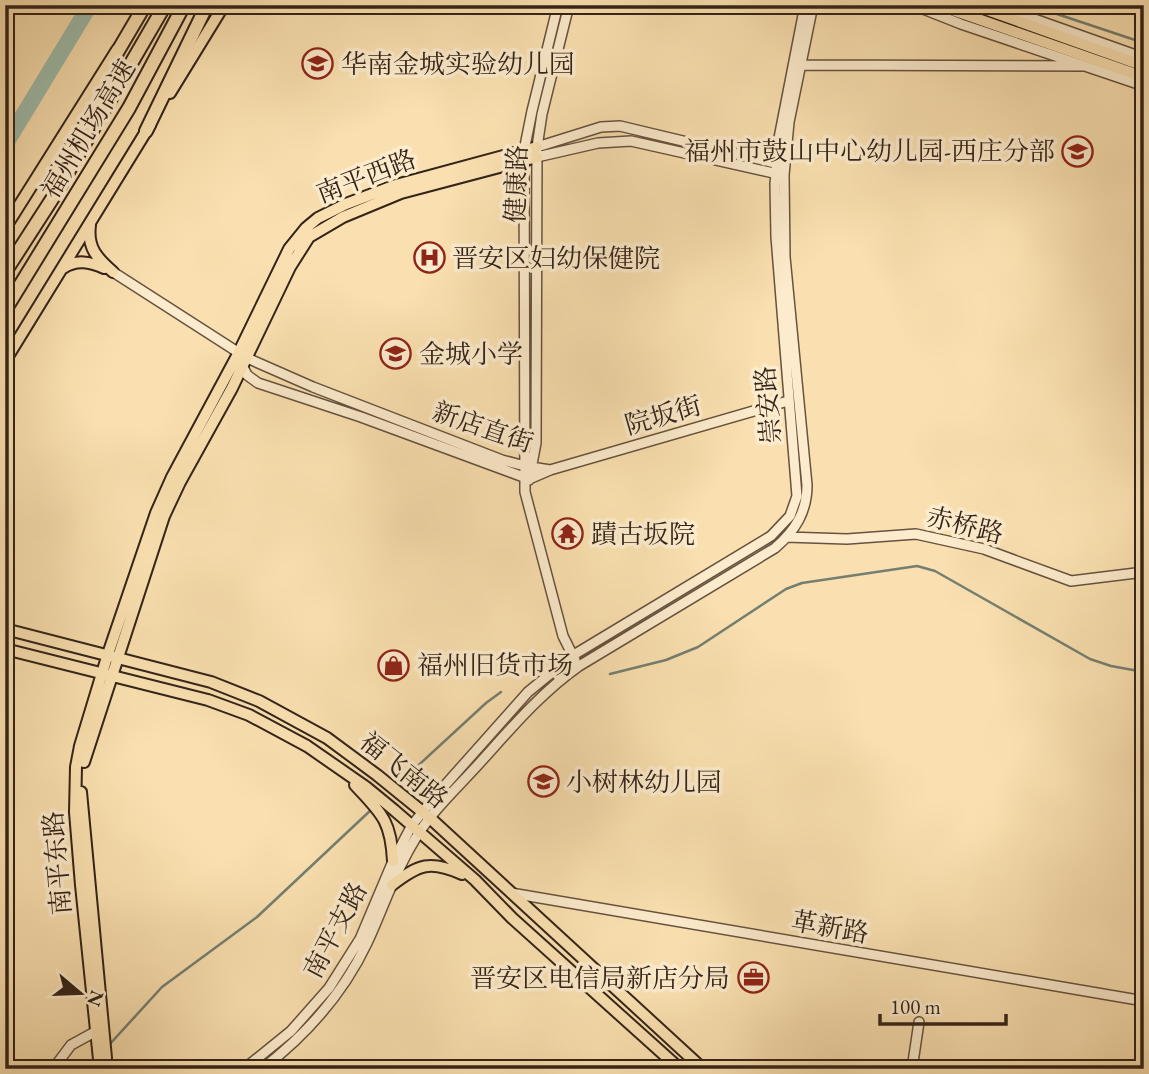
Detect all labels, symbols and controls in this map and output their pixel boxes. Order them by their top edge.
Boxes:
school or university icon: 华南金城实验幼儿园 [301,47,335,81]
place label: 华南金城实验幼儿园 [341,47,575,81]
street label: 福州机场高速 [33,53,143,205]
place label: 福州市鼓山中心幼儿园-西庄分部 [684,134,1055,168]
school or university icon: 福州市鼓山中心幼儿园-西庄分部 [1061,134,1095,168]
street label: 南平西路 [311,141,421,211]
street label: 健康路 [498,144,534,224]
hospital icon: 晋安区妇幼保健院 [412,241,446,275]
place label: 晋安区妇幼保健院 [452,241,660,275]
school or university icon: 金城小学 [379,337,413,371]
place label: 金城小学 [419,337,523,371]
street label: 崇安路 [748,365,788,445]
street label: 院坂街 [621,388,705,442]
street label: 新店直街 [428,394,538,460]
street label: 赤桥路 [923,499,1007,551]
temple icon: 蹟古坂院 [551,517,585,551]
place label: 蹟古坂院 [591,517,695,551]
shop icon: 福州旧货市场 [377,648,411,682]
place label: 福州旧货市场 [417,648,573,682]
street label: 福飞南路 [353,724,455,816]
school or university icon: 小树林幼儿园 [526,765,560,799]
place label: 小树林幼儿园 [566,765,722,799]
street label: 南平东路 [36,810,78,916]
street label: 南平支路 [296,876,374,984]
street label: 革新路 [789,903,871,951]
north arrow [46,958,116,1028]
place label: 晋安区电信局新店分局 [470,961,730,995]
office icon: 晋安区电信局新店分局 [736,961,770,995]
scale bar [880,983,1006,1027]
text: N [81,987,110,1010]
text: 100 m [890,993,941,1020]

